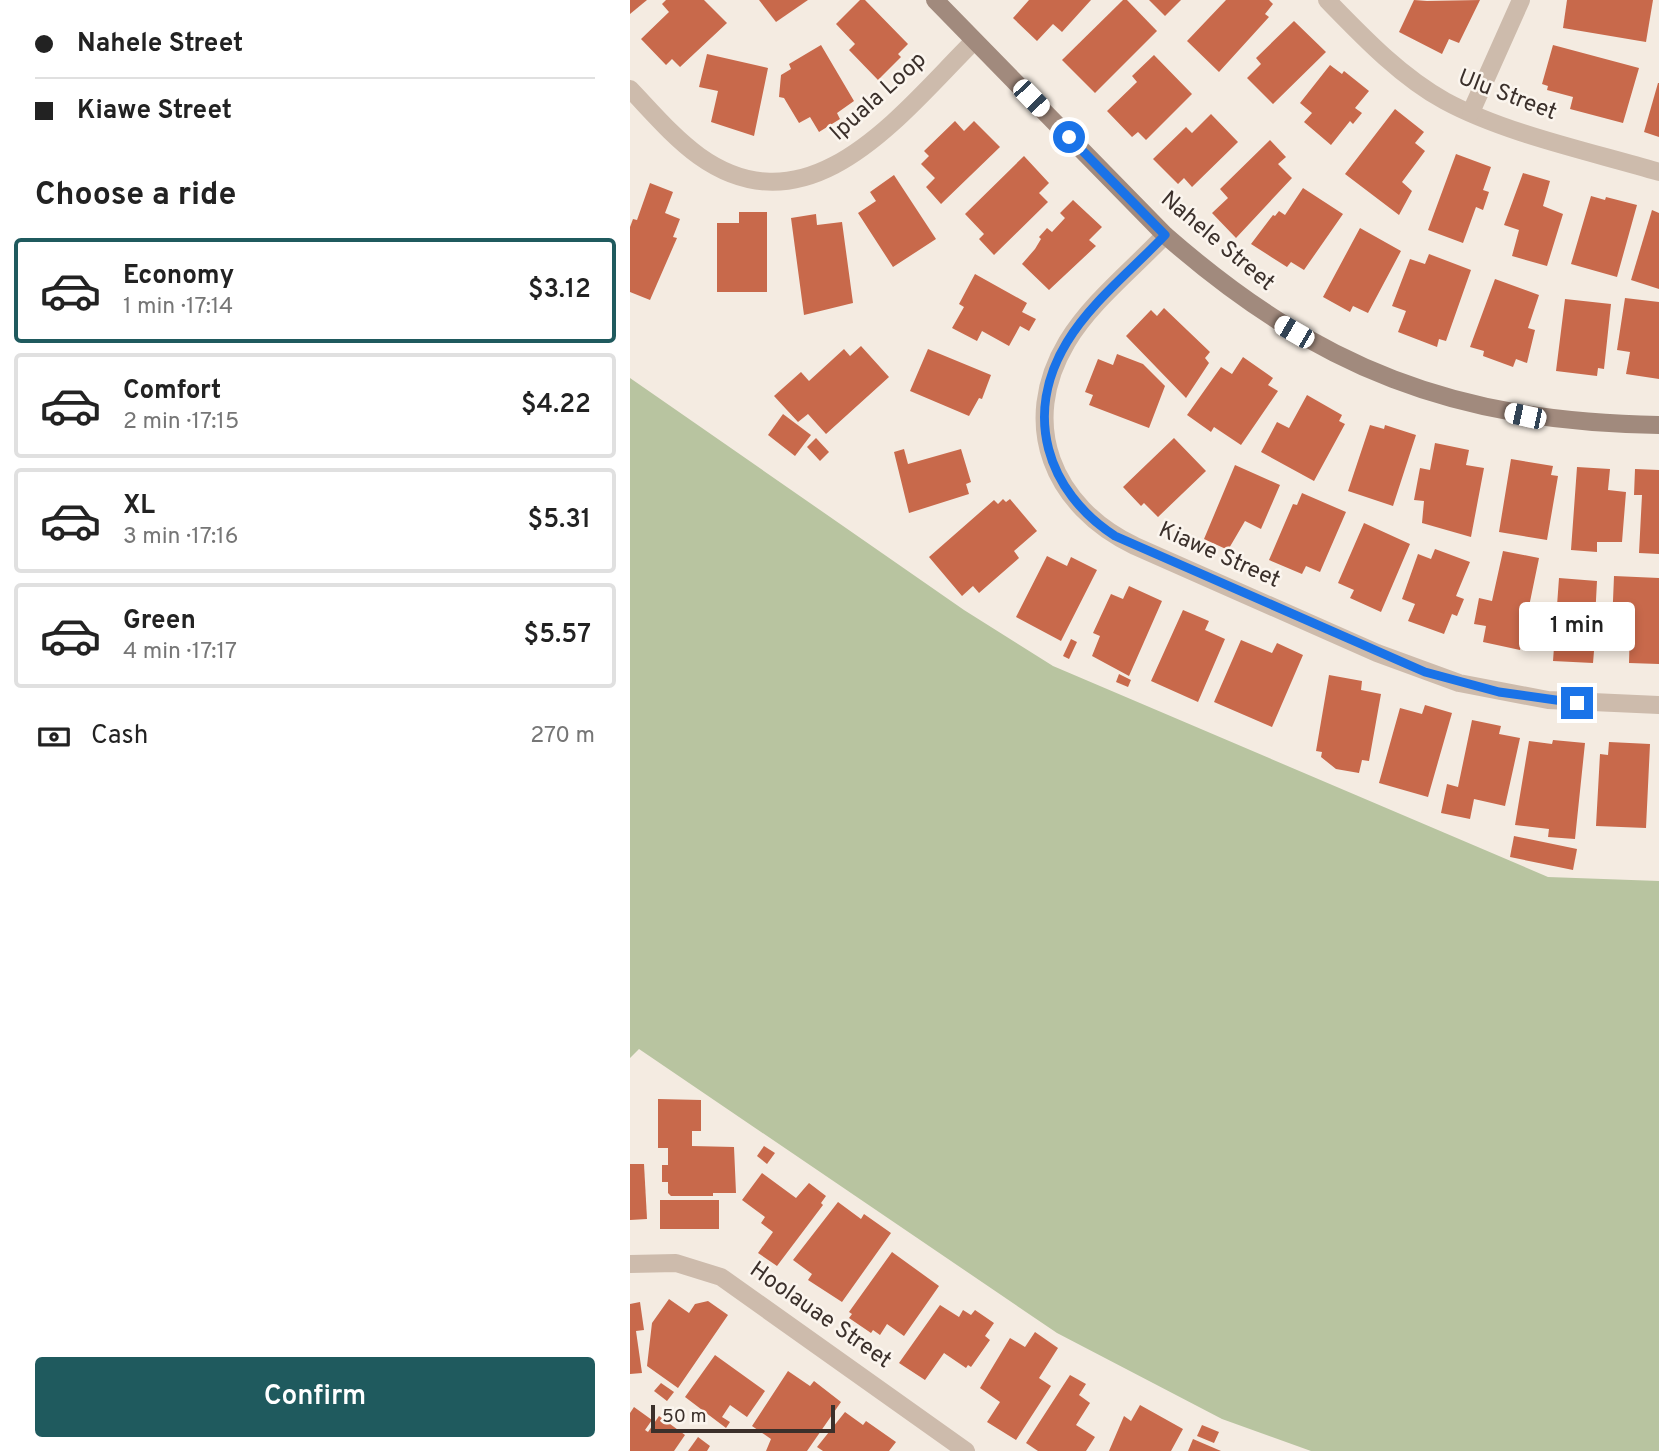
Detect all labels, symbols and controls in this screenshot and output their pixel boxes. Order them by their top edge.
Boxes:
text: Nahele Street [77,28,243,61]
street label: Ipuala Loop [825,46,933,148]
street label: Ulu Street [1453,64,1561,128]
car [1009,76,1054,120]
text: Kiawe Street [77,95,232,128]
route start [1053,121,1085,153]
text: Choose a ride [35,176,236,216]
street label: Nahele Street [1154,186,1280,298]
icon: car [39,259,102,322]
text: Economy [123,260,234,293]
text: $3.12 [528,274,591,307]
text: 1 min · 17:14 [123,293,233,322]
car [1271,312,1318,352]
icon: car [39,374,102,437]
text: Comfort [123,375,221,408]
text: $4.22 [521,389,591,422]
car [1503,401,1548,431]
text: 2 min · 17:15 [123,408,239,437]
icon: car [39,489,102,552]
text: XL [123,490,155,523]
text: $5.31 [528,504,591,537]
street label: Kiawe Street [1154,516,1284,596]
text: 3 min · 17:16 [123,523,238,552]
callout: 1 min [1519,602,1635,650]
icon: car [39,604,102,667]
text: Green [123,605,196,638]
text: 1 min [1550,612,1604,641]
text: $5.57 [524,619,591,652]
text: 4 min · 17:17 [123,638,237,667]
route end [1561,687,1593,719]
icon: cash [35,718,73,756]
text: Cash [91,720,148,753]
text: 270 m [530,722,595,751]
street label: Hoolauae Street [743,1256,897,1376]
button: Confirm [35,1357,595,1437]
scale bar [651,1402,835,1434]
text: 50 m [662,1405,707,1429]

